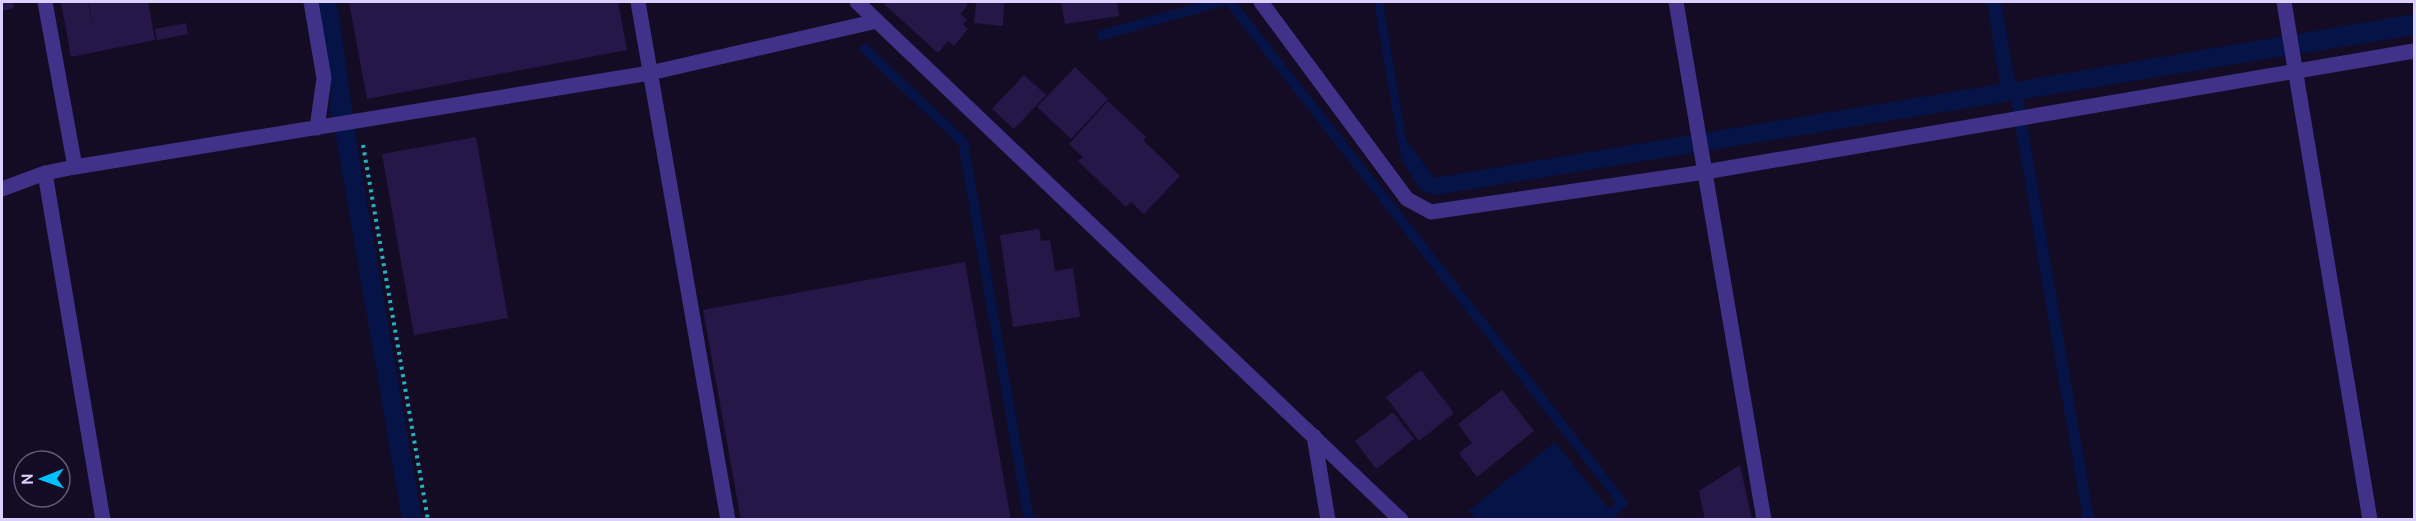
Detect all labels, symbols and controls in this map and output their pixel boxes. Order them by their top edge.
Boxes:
north arrow [12,449,72,509]
text: N [18,473,37,485]

